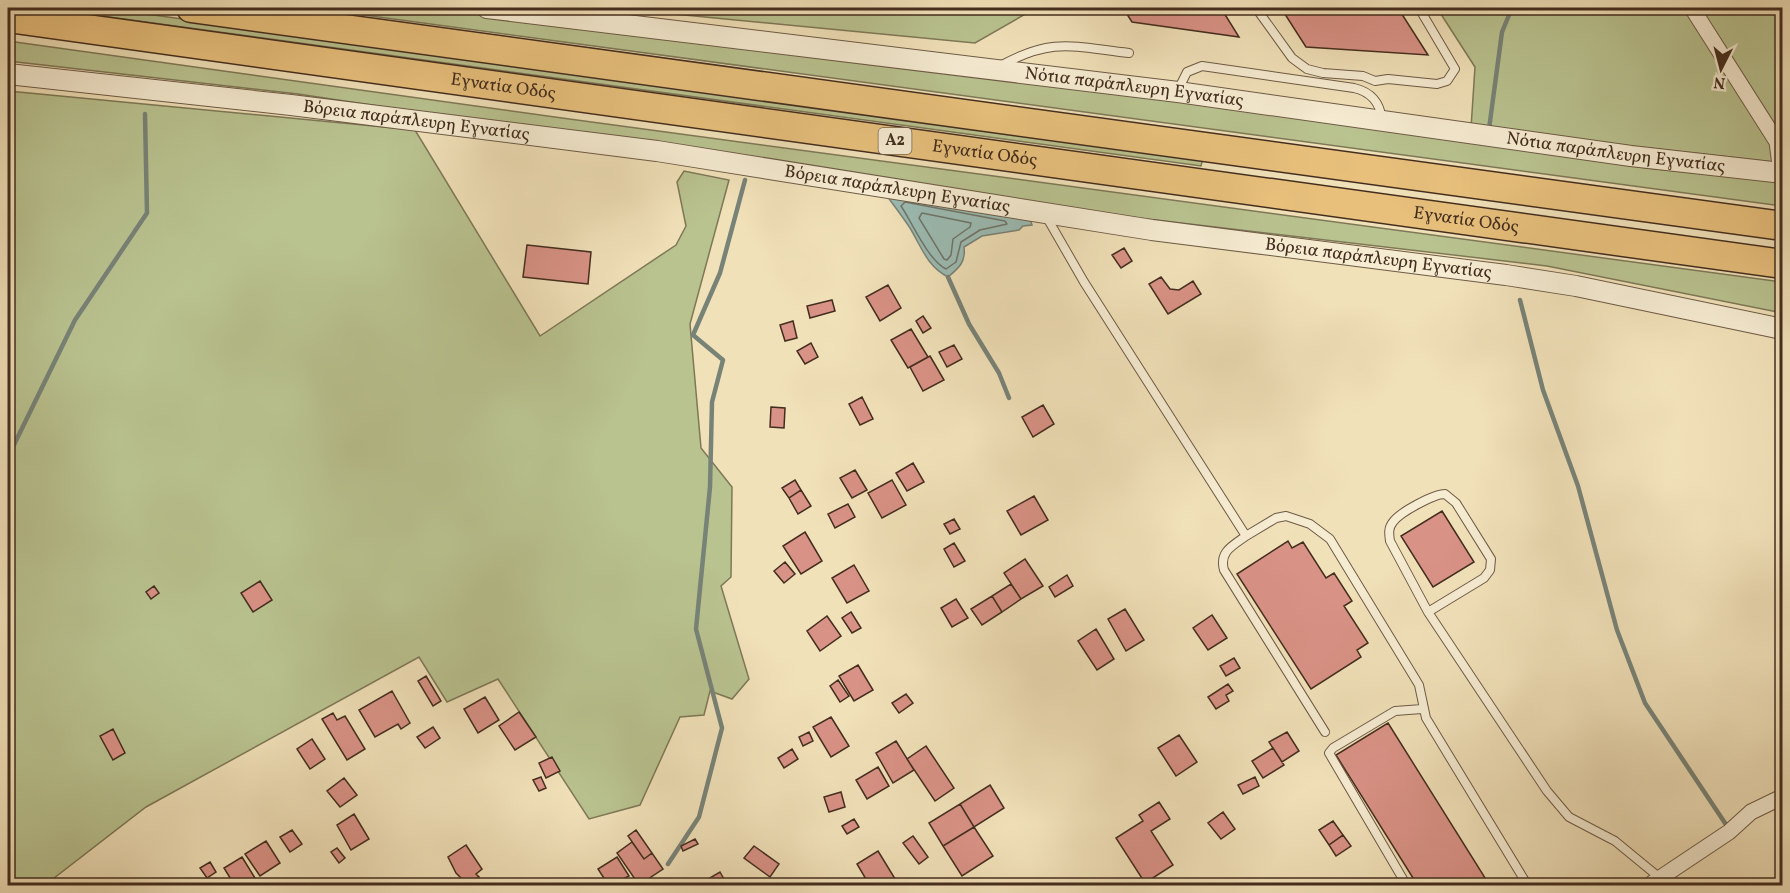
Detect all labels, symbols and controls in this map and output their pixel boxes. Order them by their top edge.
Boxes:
north arrow [1691,39,1751,99]
street label: Νότια παράπλευρη Εγνατίας [1023,61,1245,114]
street label: Εγνατία Οδός [449,67,558,106]
text: N [1712,70,1727,93]
street label: Βόρεια παράπλευρη Εγνατίας [301,94,531,147]
street label: Νότια παράπλευρη Εγνατίας [1505,126,1726,179]
road number: Α2 [878,128,912,154]
street label: Εγνατία Οδός [930,134,1039,173]
street label: Βόρεια παράπλευρη Εγνατίας [783,159,1012,220]
street label: Εγνατία Οδός [1412,201,1520,240]
street label: Βόρεια παράπλευρη Εγνατίας [1264,232,1493,286]

